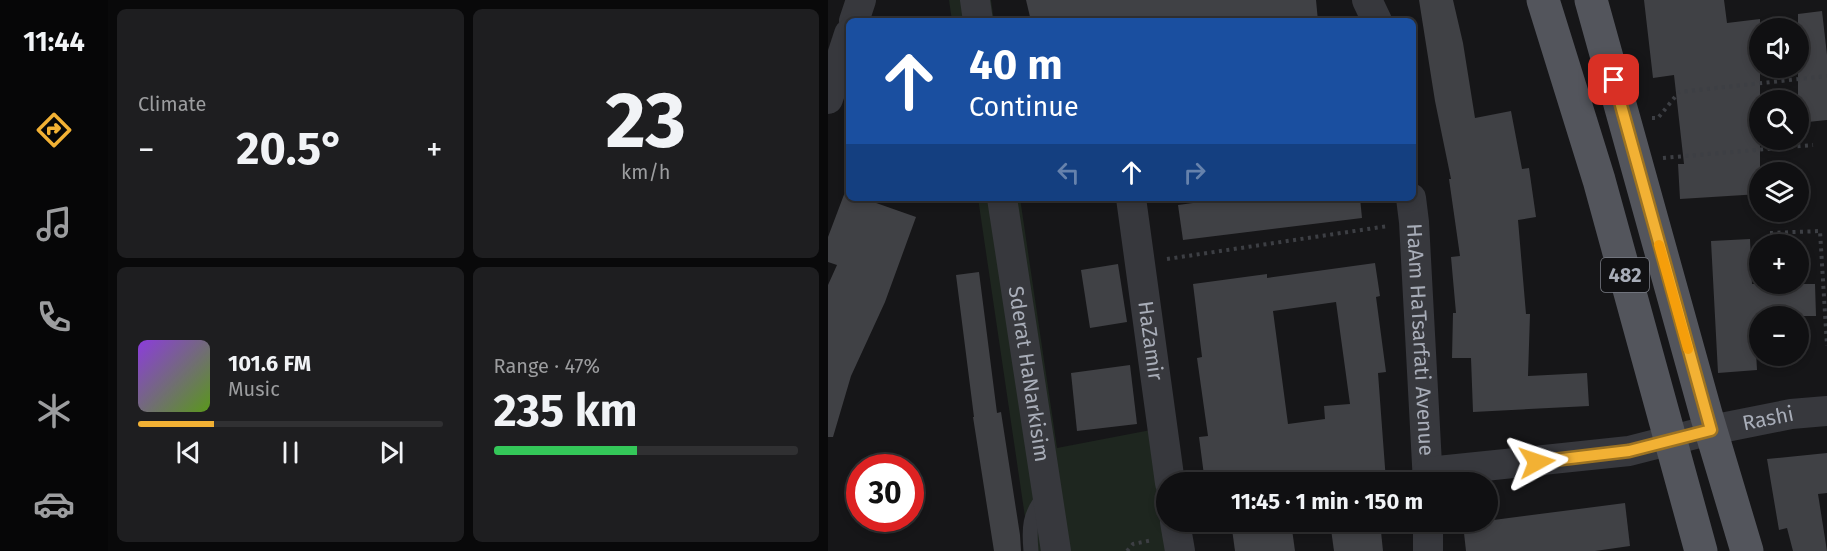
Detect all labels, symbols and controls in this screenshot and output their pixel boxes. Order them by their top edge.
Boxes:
map controls [1749,18,1809,366]
button: sound [1749,18,1809,78]
text: 11:44 [23,26,85,58]
text: 40 m [969,40,1063,90]
icon: ahead [870,42,948,120]
pin [1588,54,1639,105]
icon: arrive [1597,63,1630,96]
text: 23 [606,74,686,168]
button: search [1749,90,1809,150]
text: Continue [969,91,1079,123]
text: Climate [138,92,206,116]
icon: directions [33,109,75,151]
text: 20.5° [236,122,344,176]
text: − [138,130,155,170]
text: + [426,130,443,170]
icon: left [1052,156,1085,189]
icon: ahead [1115,156,1148,189]
icon: right [1178,156,1211,189]
text: km/h [621,160,671,184]
button: layers [1749,162,1809,222]
icon: music [33,203,75,245]
street label: HaAm HaTsarfati Avenue [1401,223,1440,457]
button: + [1749,234,1809,294]
road number: 482 [1601,258,1649,292]
street label: Sderat HaNarkisim [1003,284,1055,464]
icon: phone [33,296,75,338]
street label: HaZamir [1132,299,1169,382]
button: − [1749,306,1809,366]
text: 101.6 FM [228,350,311,377]
text: Range · 47% [494,354,600,378]
text: Music [228,377,280,401]
text: 235 km [494,384,638,438]
icon: climate [33,390,75,432]
street label: Rashi [1740,401,1796,436]
position arrow [1505,430,1569,494]
icon: previous [172,436,205,469]
icon: pause [274,436,307,469]
icon: next [375,436,408,469]
speed limit sign: 30 [846,454,924,532]
icon: car [33,483,75,525]
text: 11:45 · 1 min · 150 m [1231,488,1423,515]

